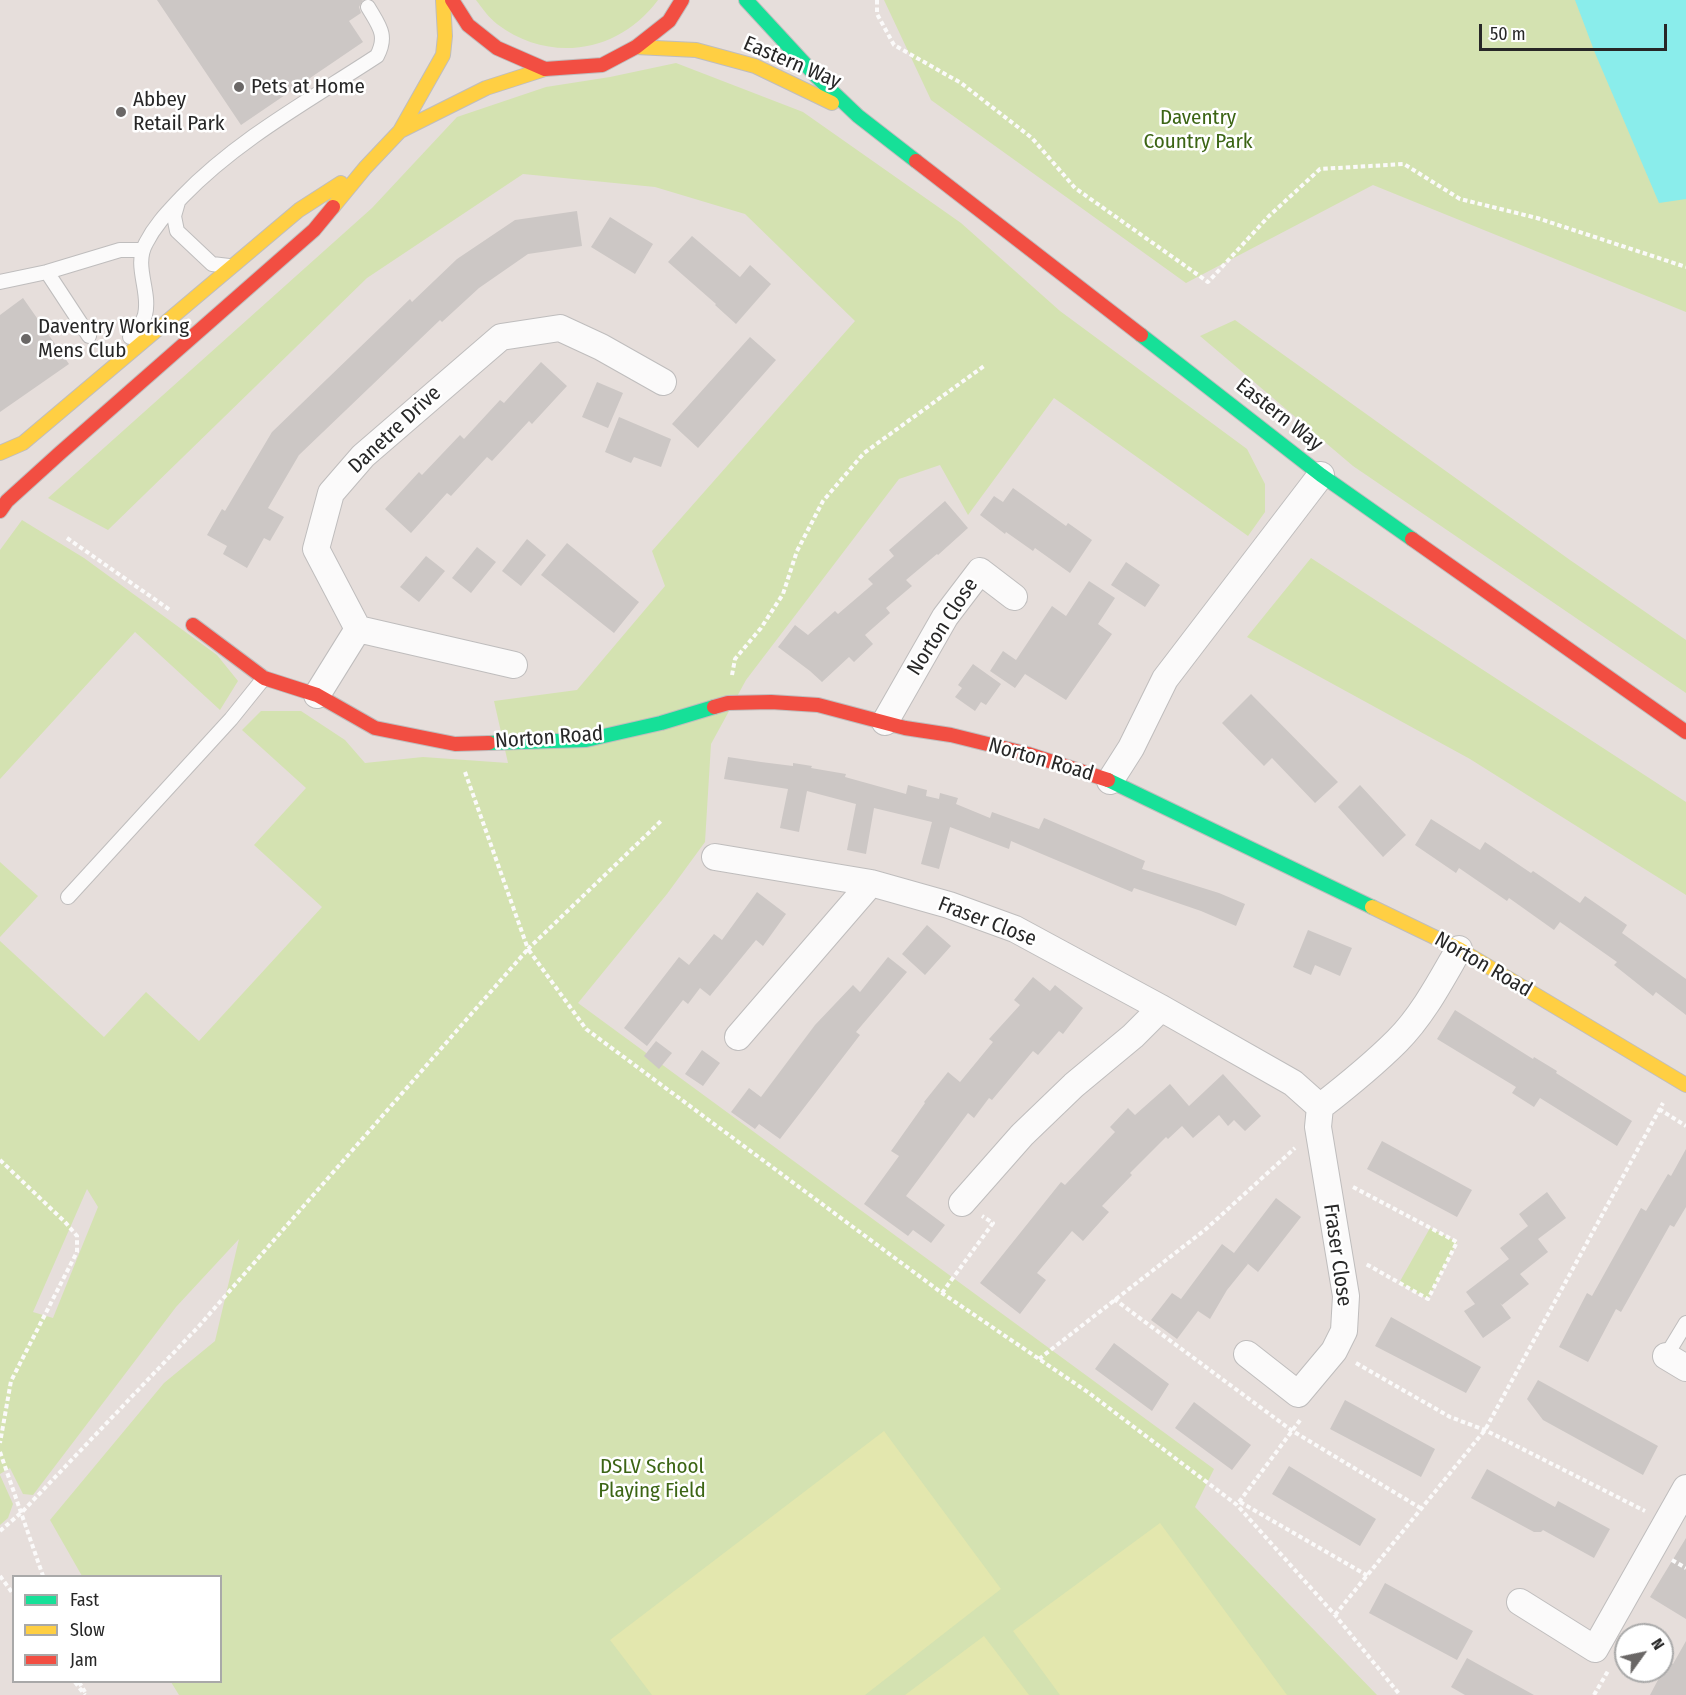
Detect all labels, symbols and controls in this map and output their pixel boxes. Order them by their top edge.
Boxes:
scale bar [1482,12,1670,50]
text: 50 m [1490,23,1526,45]
street label: Eastern Way [739,31,845,95]
place label: Pets at Home [251,74,365,100]
marker: Pets at Home [232,80,246,94]
place label: Abbey Retail Park [133,87,225,137]
marker: Abbey Retail Park [114,105,128,119]
park label: Daventry Country Park [1143,105,1253,155]
place label: Daventry Working Mens Club [38,314,189,364]
marker: Daventry Working Mens Club [19,332,33,346]
street label: Eastern Way [1231,373,1327,457]
street label: Danetre Drive [344,381,446,479]
street label: Norton Close [902,574,984,680]
street label: Norton Road [494,722,604,754]
street label: Norton Road [985,733,1097,787]
street label: Fraser Close [934,892,1040,952]
street label: Norton Road [1430,927,1536,1003]
street label: Fraser Close [1317,1202,1357,1308]
park label: DSLV School Playing Field [598,1454,706,1504]
legend [12,1575,222,1683]
text: Fast [70,1589,99,1611]
text: Slow [70,1619,105,1641]
north arrow [1614,1623,1674,1683]
text: N [1647,1635,1668,1653]
text: Jam [70,1649,98,1671]

